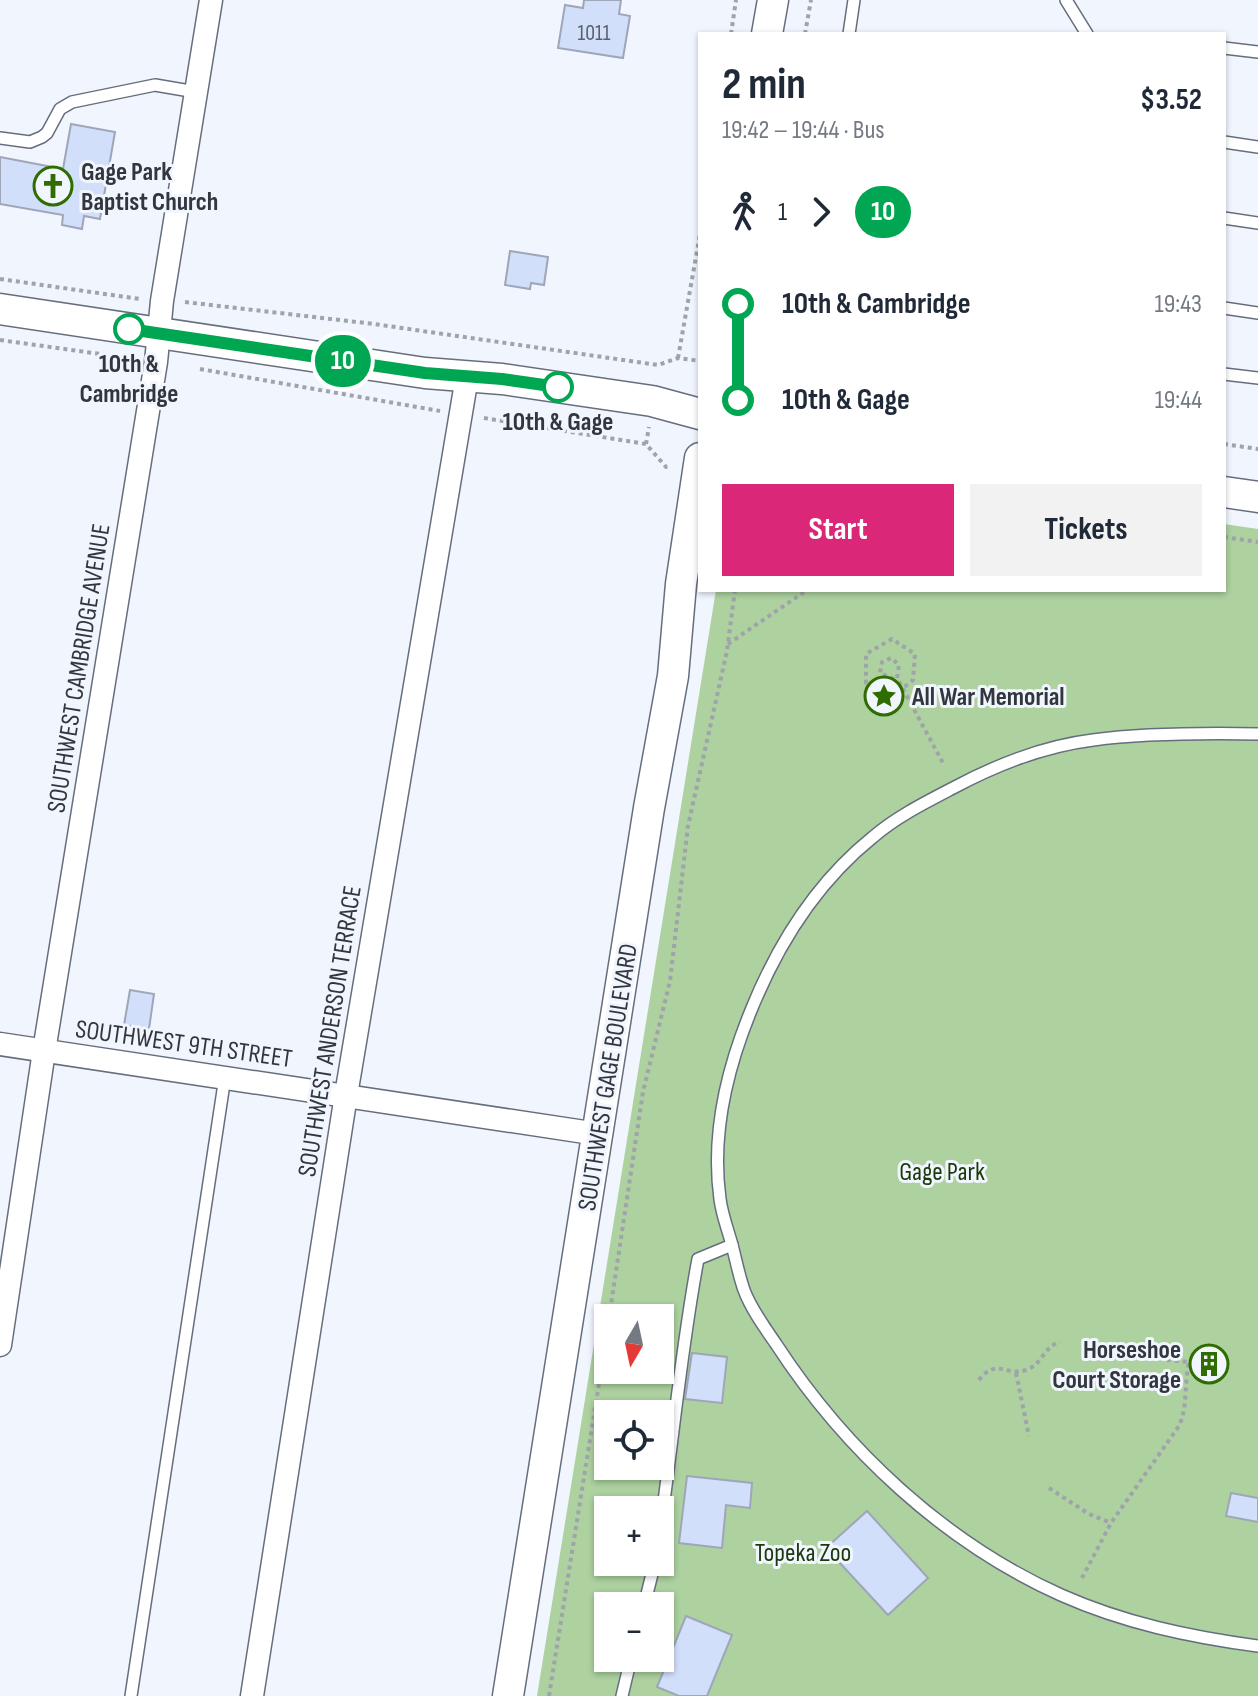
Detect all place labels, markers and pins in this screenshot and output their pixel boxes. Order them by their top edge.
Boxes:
place label: Gage Park Baptist Church [81,157,218,218]
church icon: Gage Park Baptist Church [32,165,74,207]
marker: 10th & Cambridge [114,314,144,344]
place label: 10th & Cambridge [80,349,178,410]
marker: 10th & Gage [543,372,573,402]
place label: 10th & Gage [503,407,613,438]
place icon: All War Memorial [863,675,905,717]
place label: All War Memorial [911,682,1065,713]
place label: Horseshoe Court Storage [1052,1335,1181,1396]
building icon: Horseshoe Court Storage [1188,1343,1230,1385]

